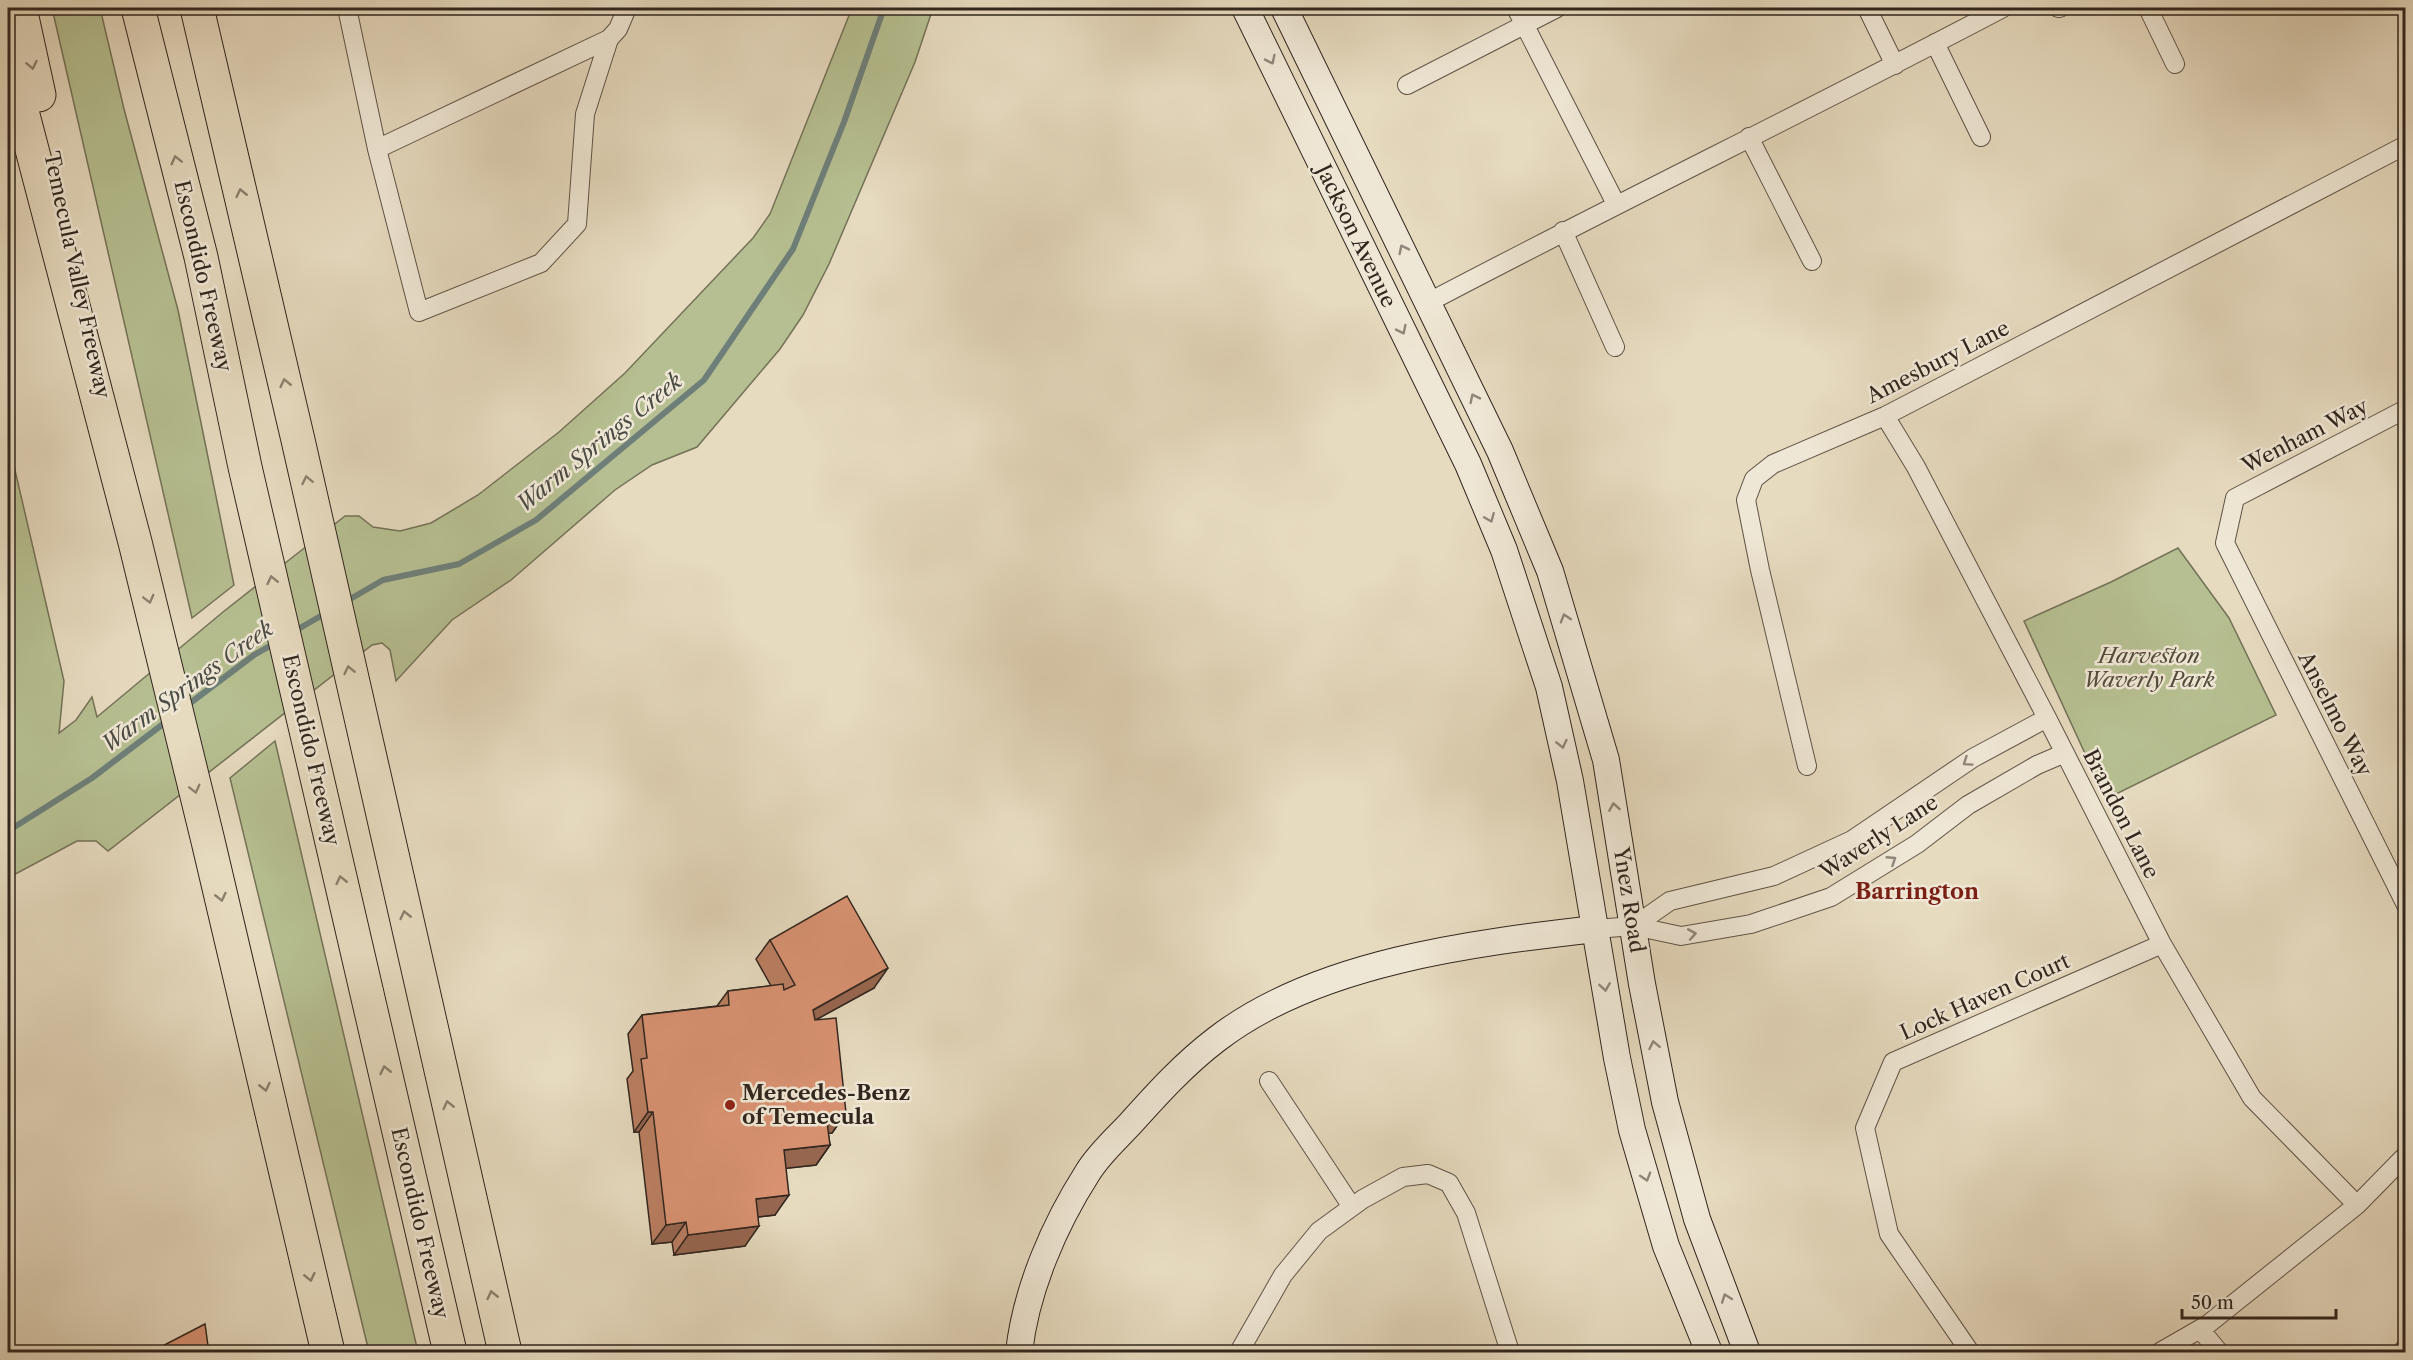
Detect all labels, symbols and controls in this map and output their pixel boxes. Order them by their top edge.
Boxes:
one-way arrow [1263,54,1275,65]
one-way arrow [25,59,38,69]
street label: Temecula Valley Freeway [39,149,116,401]
one-way arrow [171,155,183,166]
street label: Jackson Avenue [1310,158,1402,311]
street label: Escondido Freeway [169,178,238,374]
one-way arrow [236,188,249,198]
one-way arrow [1398,245,1410,256]
street label: Amesbury Lane [1861,315,2013,409]
one-way arrow [1394,323,1406,334]
water label: Warm Springs Creek [511,367,688,518]
one-way arrow [280,378,293,388]
street label: Wenham Way [2237,393,2372,478]
one-way arrow [1470,394,1482,405]
one-way arrow [301,475,314,485]
one-way arrow [1483,511,1495,522]
one-way arrow [266,575,279,585]
one-way arrow [141,594,154,604]
one-way arrow [1560,613,1572,624]
water label: Warm Springs Creek [96,615,279,758]
park label: Harveston Waverly Park [2083,643,2215,692]
street label: Anselmo Way [2293,646,2378,781]
street label: Escondido Freeway [277,652,346,848]
one-way arrow [344,665,357,675]
one-way arrow [1555,739,1568,749]
street label: Brandon Lane [2078,745,2165,883]
one-way arrow [1963,755,1973,767]
one-way arrow [187,783,200,793]
street label: Waverly Lane [1814,789,1942,884]
one-way arrow [1608,802,1620,811]
street label: Ynez Road [1609,844,1650,955]
one-way arrow [1885,856,1896,867]
one-way arrow [336,876,349,886]
district label: Barrington [1855,878,1979,905]
one-way arrow [214,892,227,902]
one-way arrow [399,910,412,920]
one-way arrow [1686,928,1696,941]
street label: Lock Haven Court [1896,948,2074,1045]
one-way arrow [1599,982,1611,991]
one-way arrow [1648,1040,1661,1050]
one-way arrow [379,1066,392,1076]
place label: Mercedes-Benz of Temecula [742,1080,910,1129]
one-way arrow [258,1082,271,1092]
marker: Mercedes-Benz of Temecula [723,1098,737,1112]
one-way arrow [443,1101,456,1111]
street label: Escondido Freeway [386,1125,455,1321]
one-way arrow [1639,1171,1651,1182]
one-way arrow [303,1272,316,1282]
scale bar [2182,1282,2336,1320]
one-way arrow [486,1291,499,1301]
text: 50 m [2191,1292,2234,1314]
one-way arrow [1721,1293,1734,1304]

